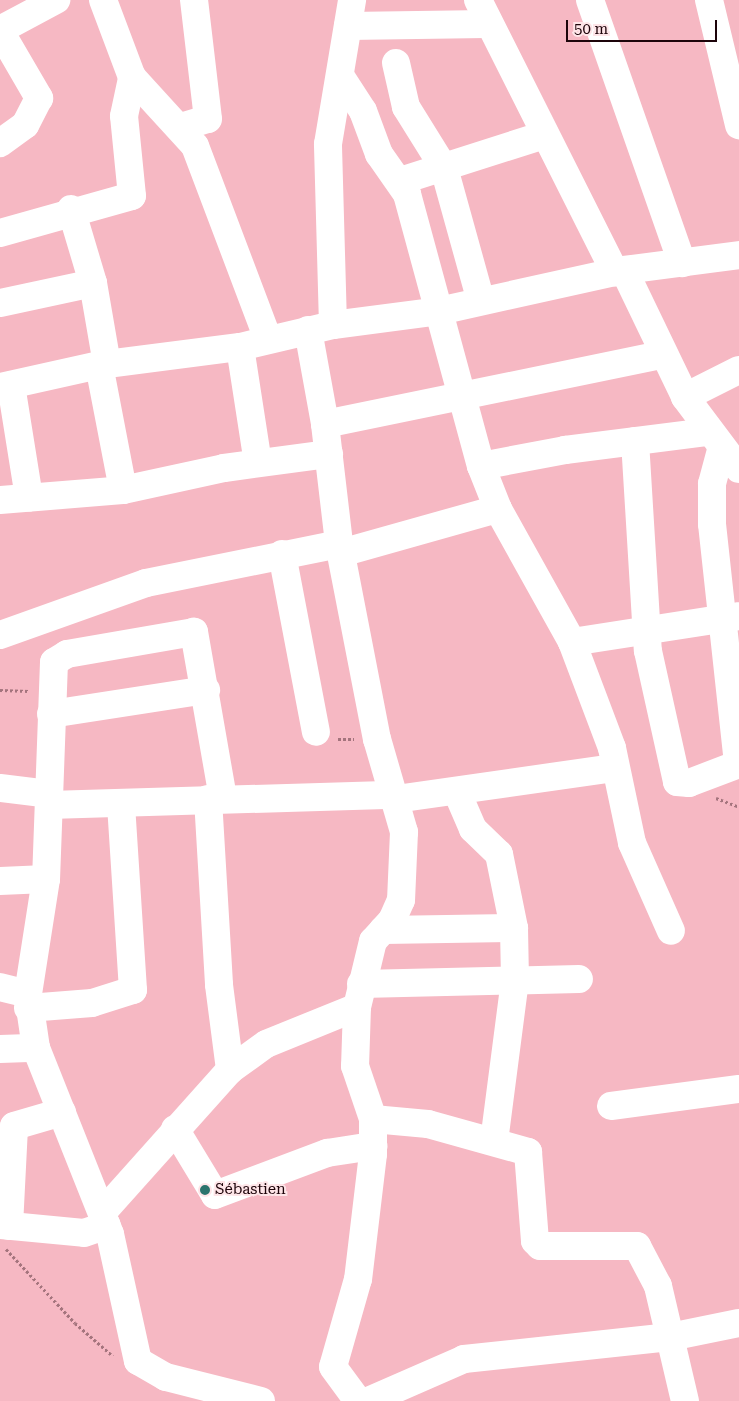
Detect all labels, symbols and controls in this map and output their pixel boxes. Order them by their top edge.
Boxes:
scale bar [569,10,720,42]
text: 50 m [574,20,608,38]
place label: Sébastien [215,1181,286,1199]
marker: Sébastien [199,1184,211,1196]

